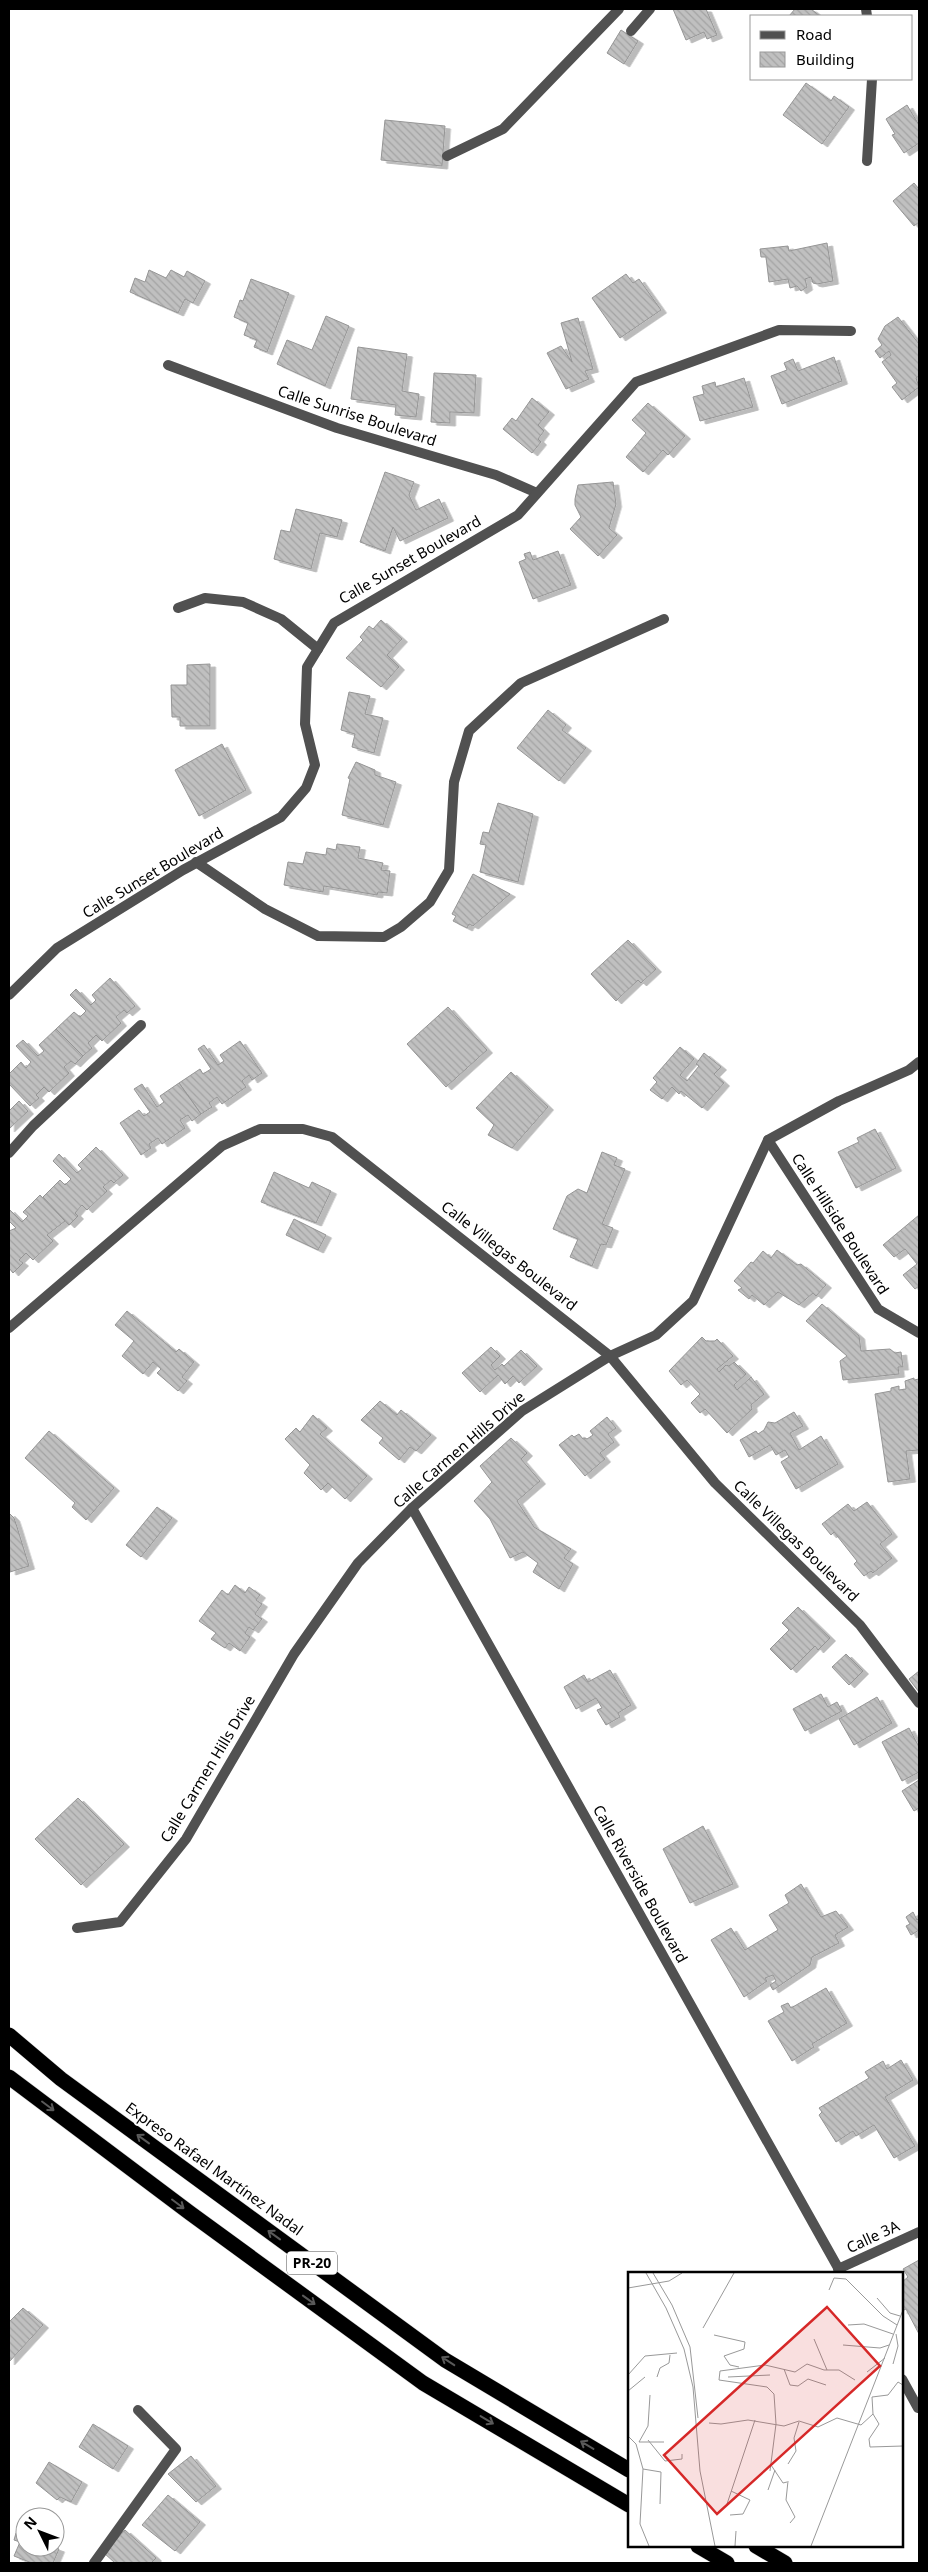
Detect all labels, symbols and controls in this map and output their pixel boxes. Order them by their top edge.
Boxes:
legend [750,15,913,80]
text: Road [796,24,832,44]
text: Building [796,49,854,69]
street label: Calle Sunrise Boulevard [275,380,439,450]
street label: Calle Sunset Boulevard [335,510,484,608]
street label: Calle Sunset Boulevard [78,822,227,922]
street label: Calle Hillside Boulevard [788,1149,894,1298]
street label: Calle Villegas Boulevard [438,1196,582,1315]
street label: Calle Carmen Hills Drive [388,1386,529,1512]
street label: Calle Villegas Boulevard [730,1475,864,1606]
street label: Calle Carmen Hills Drive [155,1691,259,1846]
street label: Calle Riverside Boulevard [589,1801,693,1966]
street label: Expreso Rafael Martínez Nadal [122,2097,307,2239]
one-way arrow [41,2101,55,2111]
one-way arrow [136,2134,150,2144]
one-way arrow [171,2199,185,2209]
street label: Calle 3A [843,2215,903,2257]
one-way arrow [267,2230,281,2240]
road number: PR-20 [287,2252,337,2274]
inset map [628,2272,903,2547]
one-way arrow [302,2294,315,2305]
one-way arrow [441,2356,455,2367]
one-way arrow [479,2416,493,2426]
one-way arrow [581,2440,595,2450]
north arrow [15,2507,65,2557]
text: N [19,2512,41,2534]

